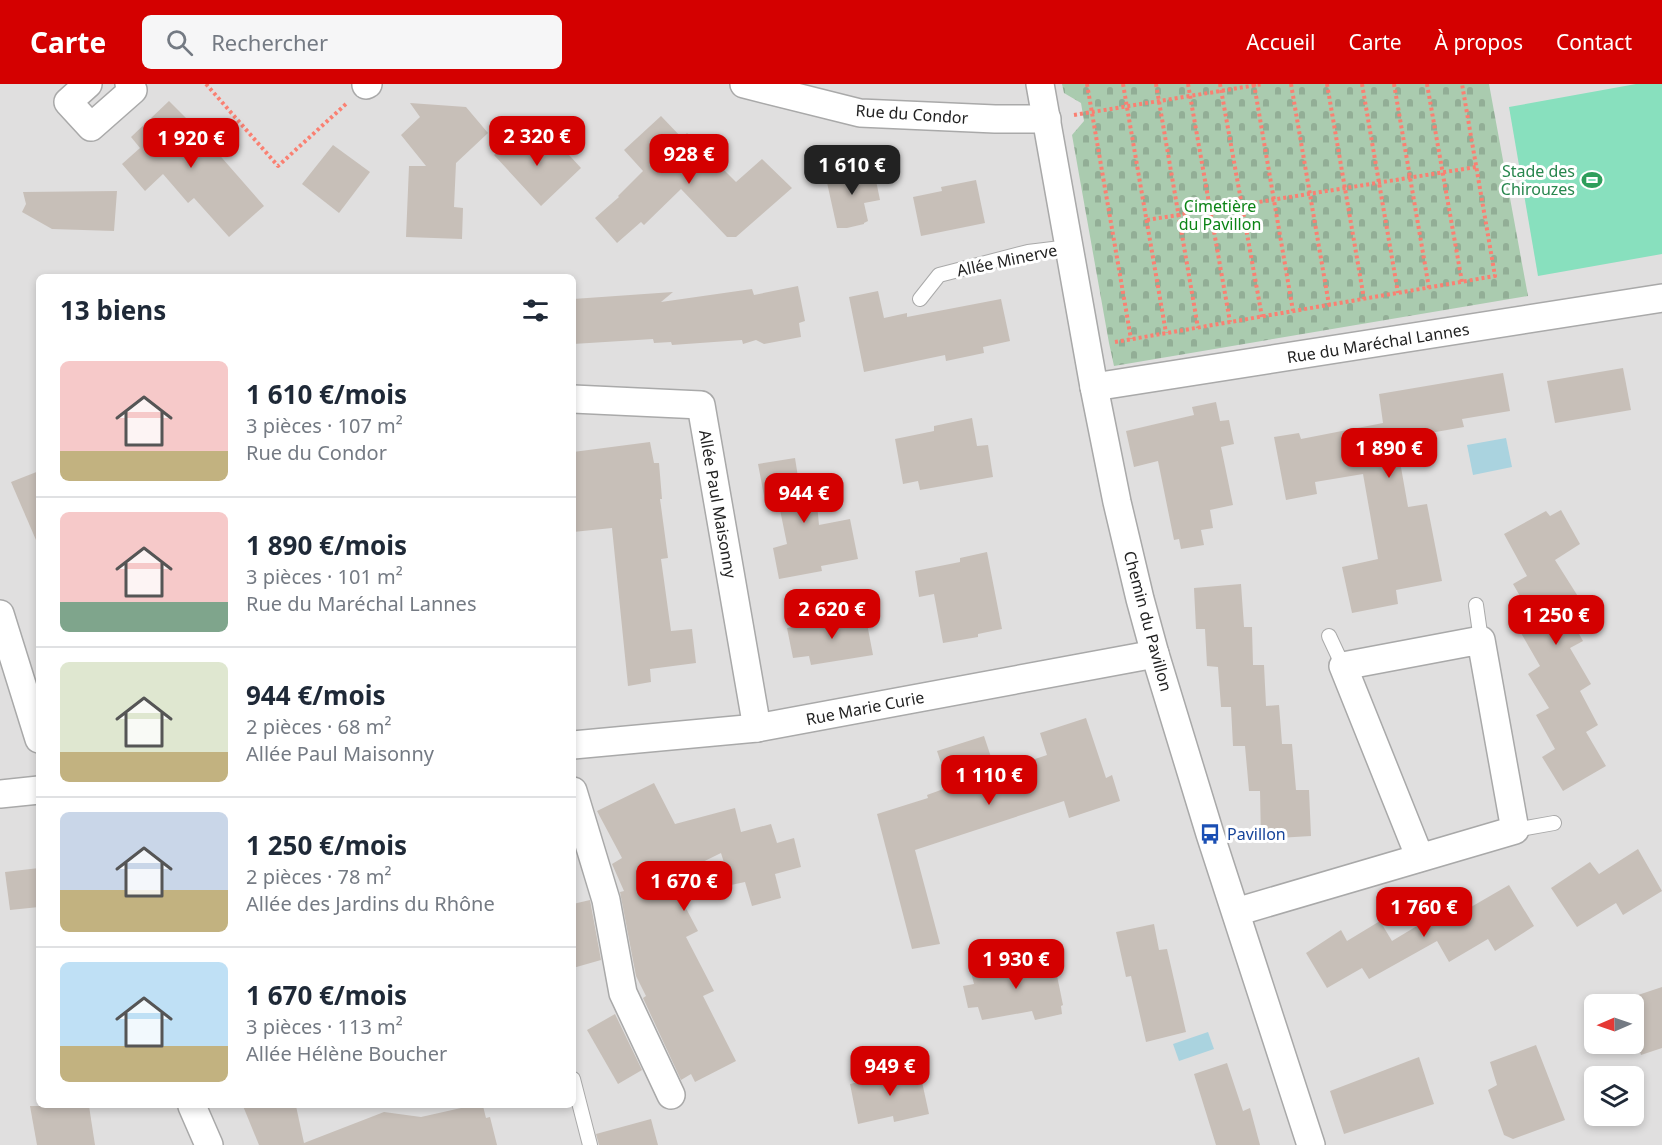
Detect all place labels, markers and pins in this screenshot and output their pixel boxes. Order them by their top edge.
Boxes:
pin: 2 320 € [482,116,592,167]
pin: 1 920 € [136,118,246,169]
pin: 928 € [647,134,731,185]
pin: 1 610 € [797,145,907,196]
place label: Stade des Chirouzes [1501,160,1575,200]
sports icon: Stade des Chirouzes [1580,168,1604,192]
pin: 1 890 € [1334,428,1444,479]
pin: 944 € [762,473,846,524]
pin: 2 620 € [777,589,887,640]
pin: 1 250 € [1501,595,1611,646]
pin: 1 110 € [934,755,1044,806]
bus stop icon: Pavillon [1198,822,1222,846]
place label: Pavillon [1227,823,1286,845]
pin: 1 670 € [629,861,739,912]
pin: 1 760 € [1369,887,1479,938]
pin: 1 930 € [961,939,1071,990]
pin: 949 € [848,1046,932,1097]

